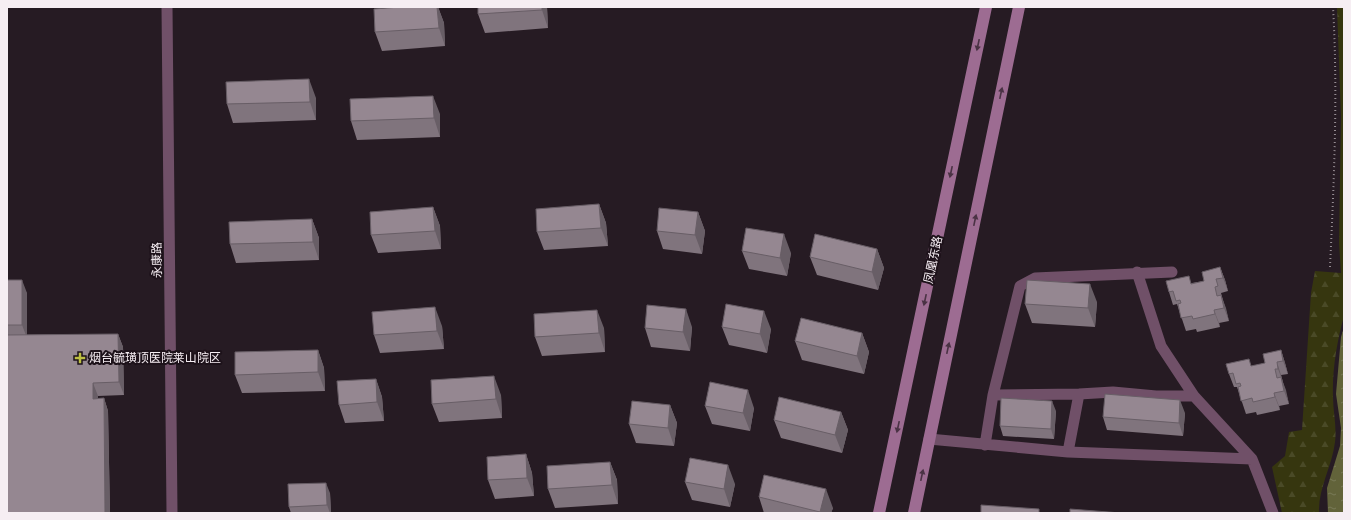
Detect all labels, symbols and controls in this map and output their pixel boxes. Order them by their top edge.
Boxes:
one-way arrow [975,39,981,51]
one-way arrow [998,87,1004,99]
one-way arrow [948,166,954,179]
one-way arrow [972,214,978,226]
street label: 凤凰东路 [921,235,944,285]
street label: 永康路 [150,242,163,278]
one-way arrow [921,293,927,306]
one-way arrow [946,341,952,354]
place label: 烟台毓璜顶医院莱山院区 [89,351,221,364]
marker: 烟台毓璜顶医院莱山院区 [74,352,86,364]
one-way arrow [894,421,900,433]
one-way arrow [919,469,925,481]

